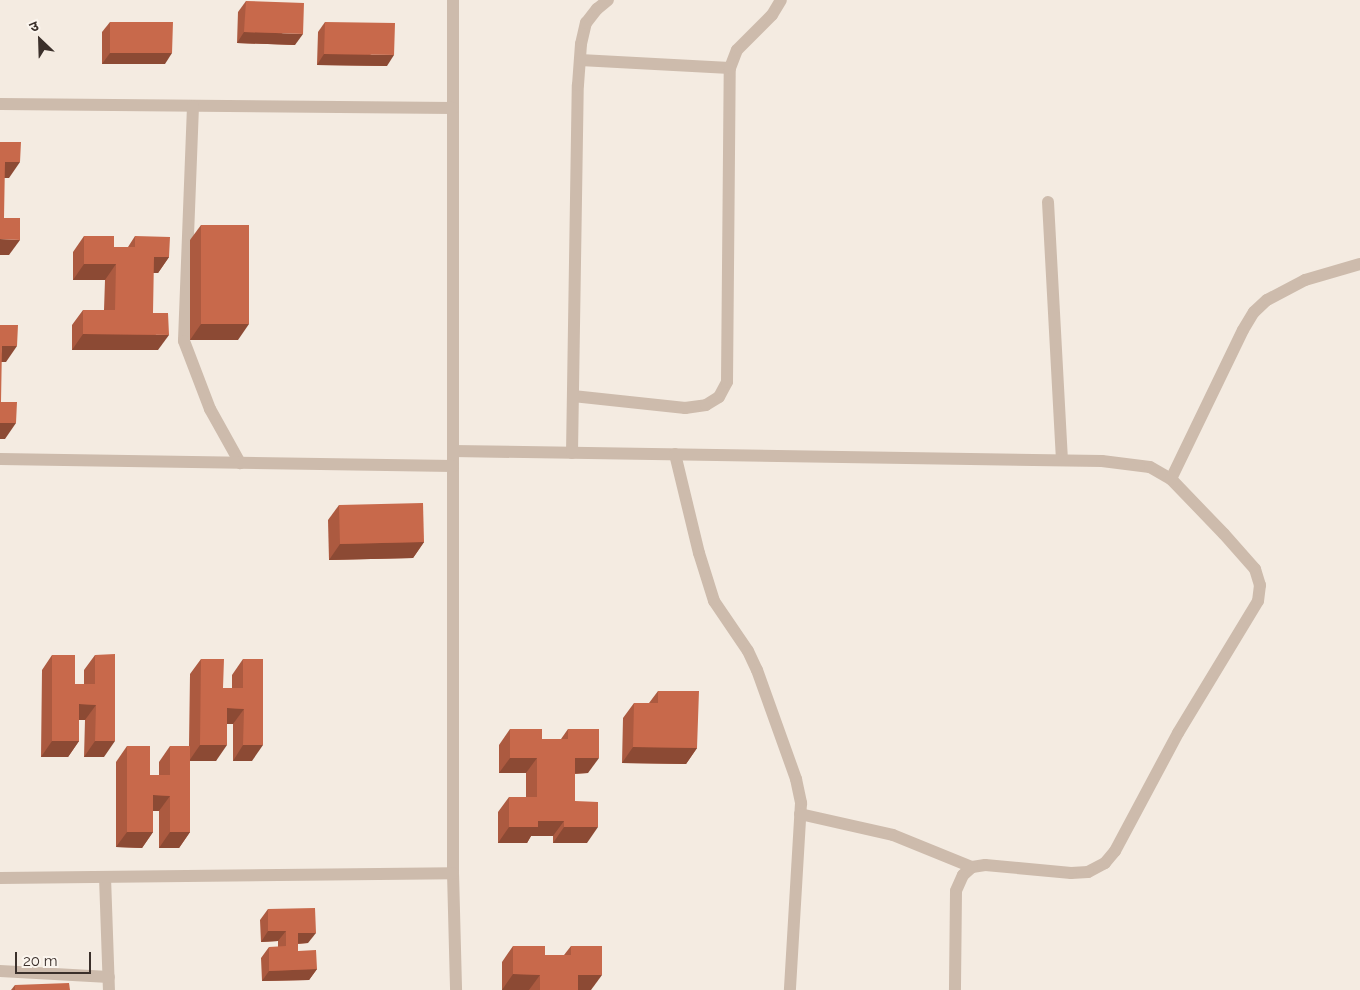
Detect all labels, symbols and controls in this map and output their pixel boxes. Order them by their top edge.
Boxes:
north arrow [15,15,65,65]
text: उ [27,17,41,35]
scale bar [18,942,94,974]
text: 20 m [23,952,58,970]

